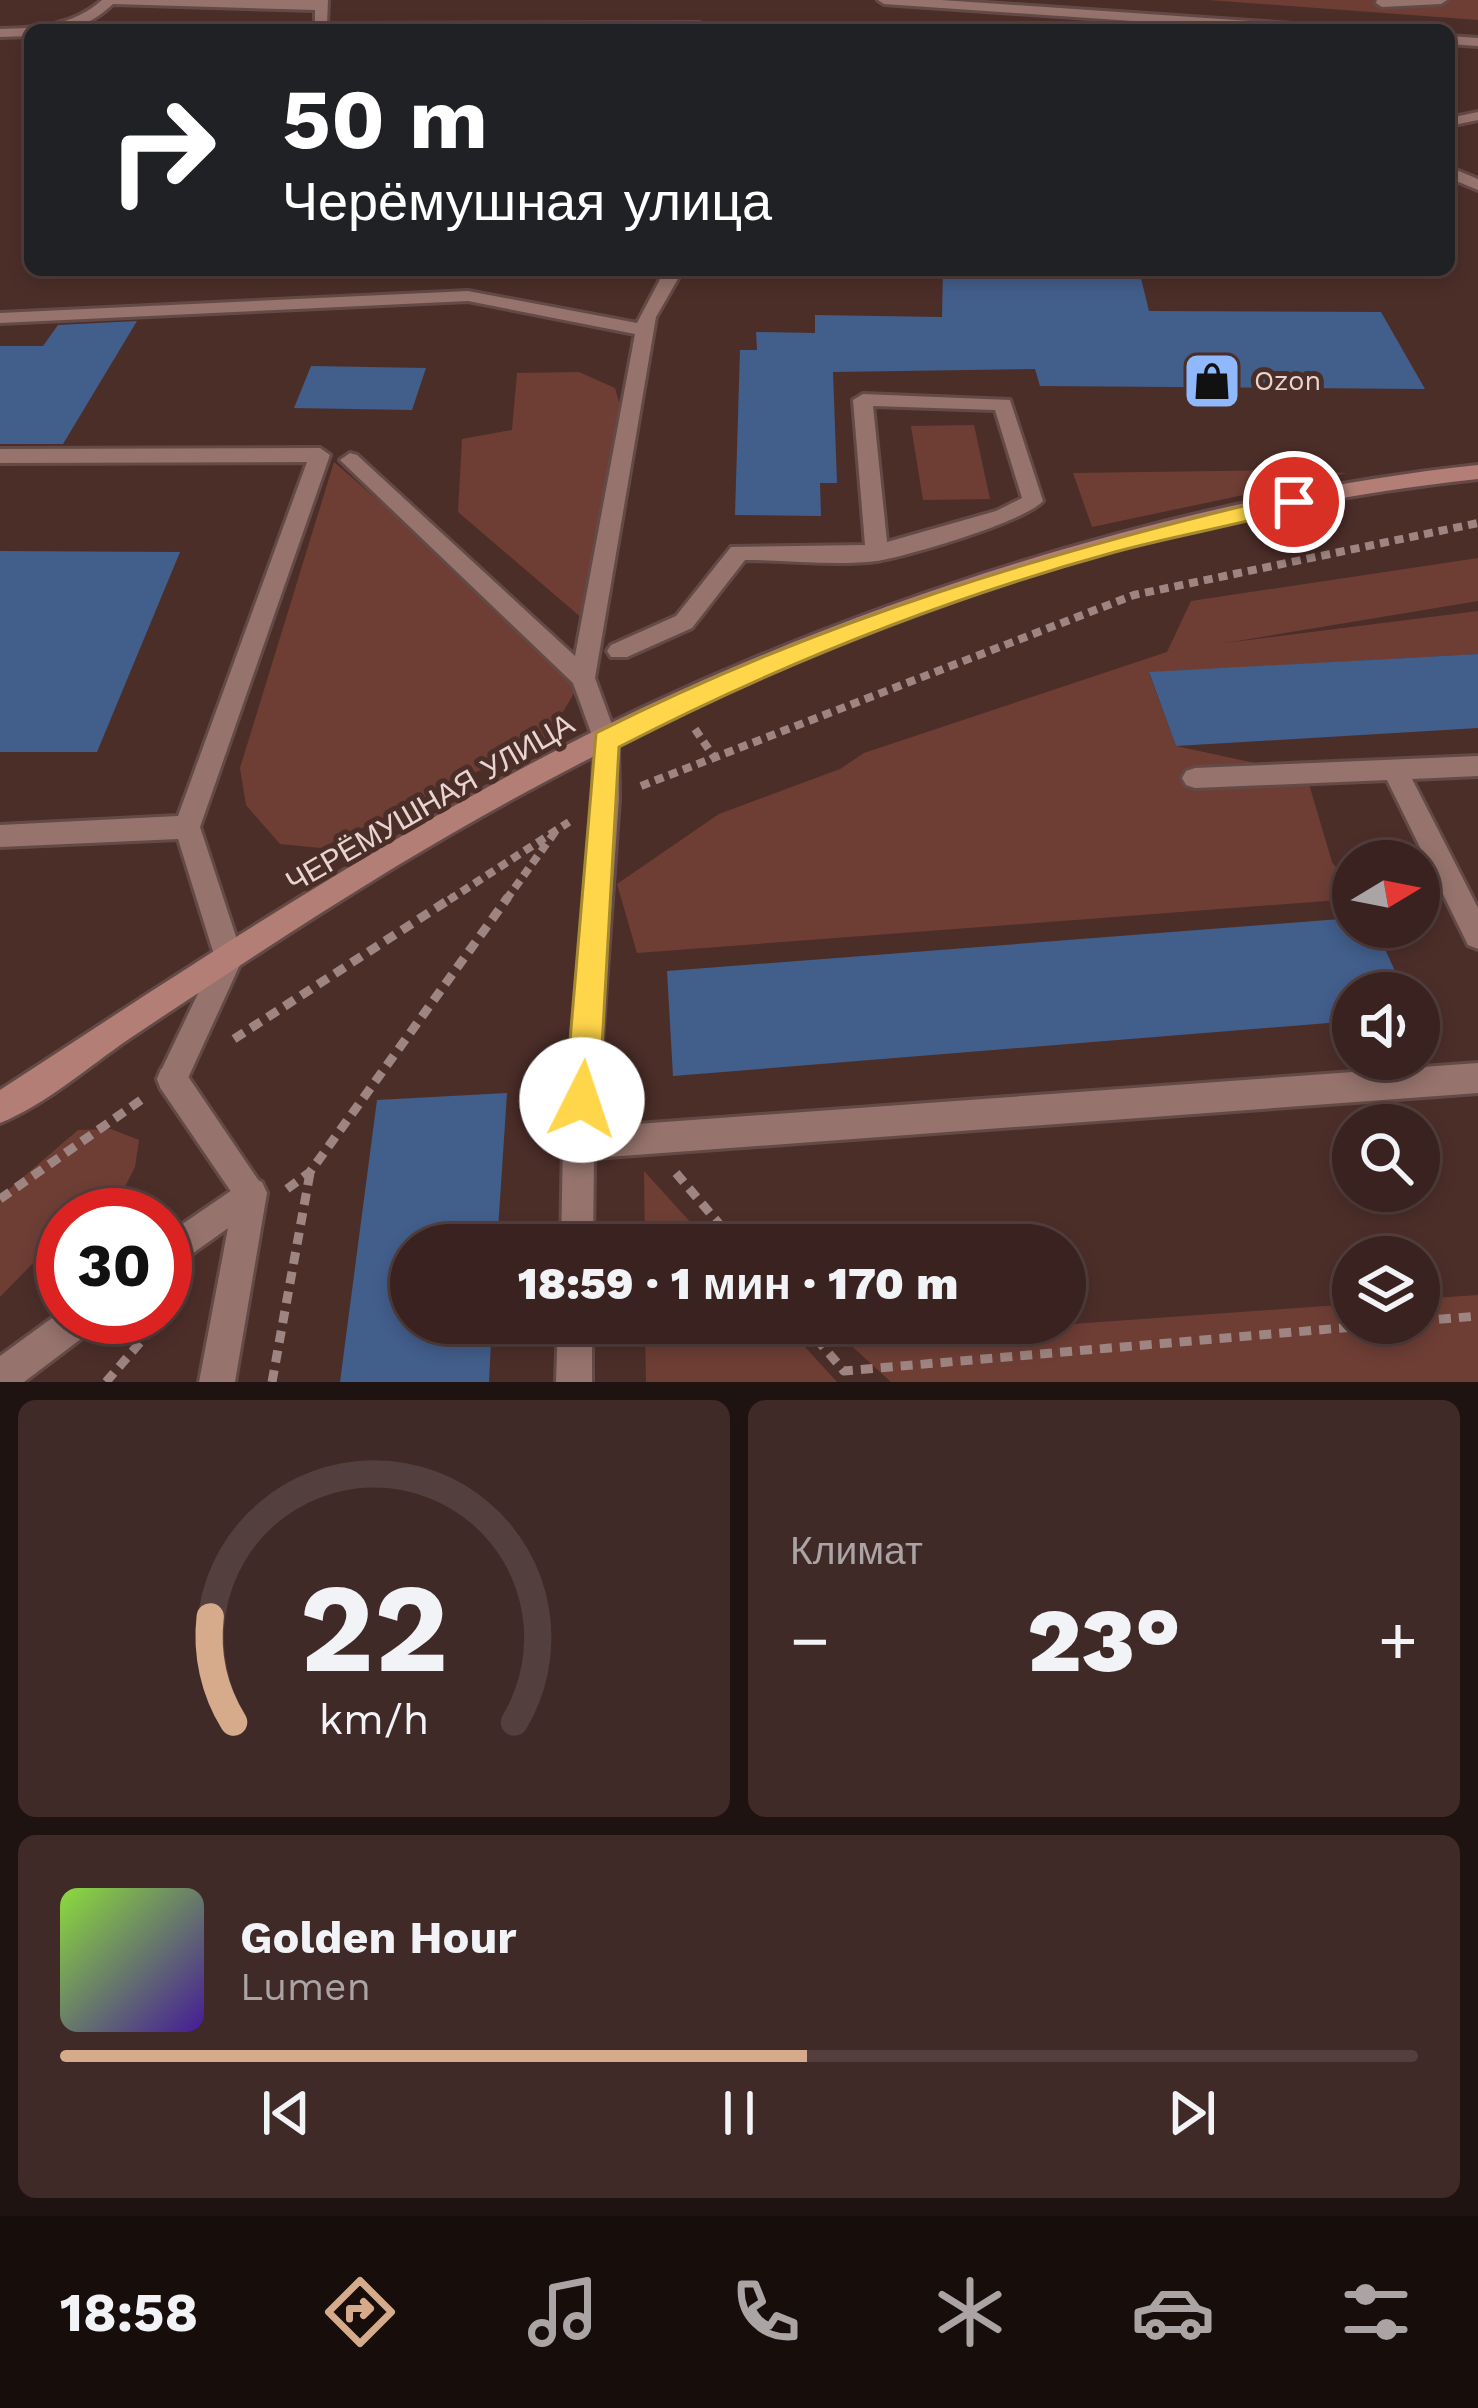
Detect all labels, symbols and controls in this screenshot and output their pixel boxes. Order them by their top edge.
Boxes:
text: 50 m [282,70,488,168]
icon: right [84,72,240,228]
text: Черёмушная улица [282,170,772,233]
shop icon: Ozon [1181,350,1243,412]
place label: Ozon [1254,365,1321,397]
pin [1243,451,1345,553]
icon: arrive [1261,469,1327,535]
street label: ЧЕРЁМУШНАЯ УЛИЦА [280,706,580,899]
north arrow [1332,840,1440,948]
map controls [1332,840,1440,1344]
button: sound [1332,972,1440,1080]
position arrow [519,1037,645,1163]
button: search [1332,1104,1440,1212]
speed limit sign: 30 [36,1188,192,1344]
button: layers [1332,1236,1440,1344]
text: 18:59 · 1 мин · 170 m [518,1257,958,1310]
text: Климат [790,1528,923,1573]
text: 22 [300,1555,448,1701]
text: 23° [1027,1587,1181,1693]
text: − [790,1602,830,1679]
text: + [1378,1602,1418,1679]
text: km/h [319,1693,429,1743]
text: Golden Hour [240,1911,517,1964]
text: Lumen [240,1964,371,2009]
icon: previous [253,2080,319,2146]
icon: pause [706,2080,772,2146]
icon: next [1159,2080,1225,2146]
icon: directions [318,2270,402,2354]
icon: music [521,2270,605,2354]
icon: phone [724,2270,808,2354]
icon: climate [928,2270,1012,2354]
icon: car [1131,2270,1215,2354]
icon: filters [1334,2270,1418,2354]
text: 18:58 [60,2281,198,2344]

